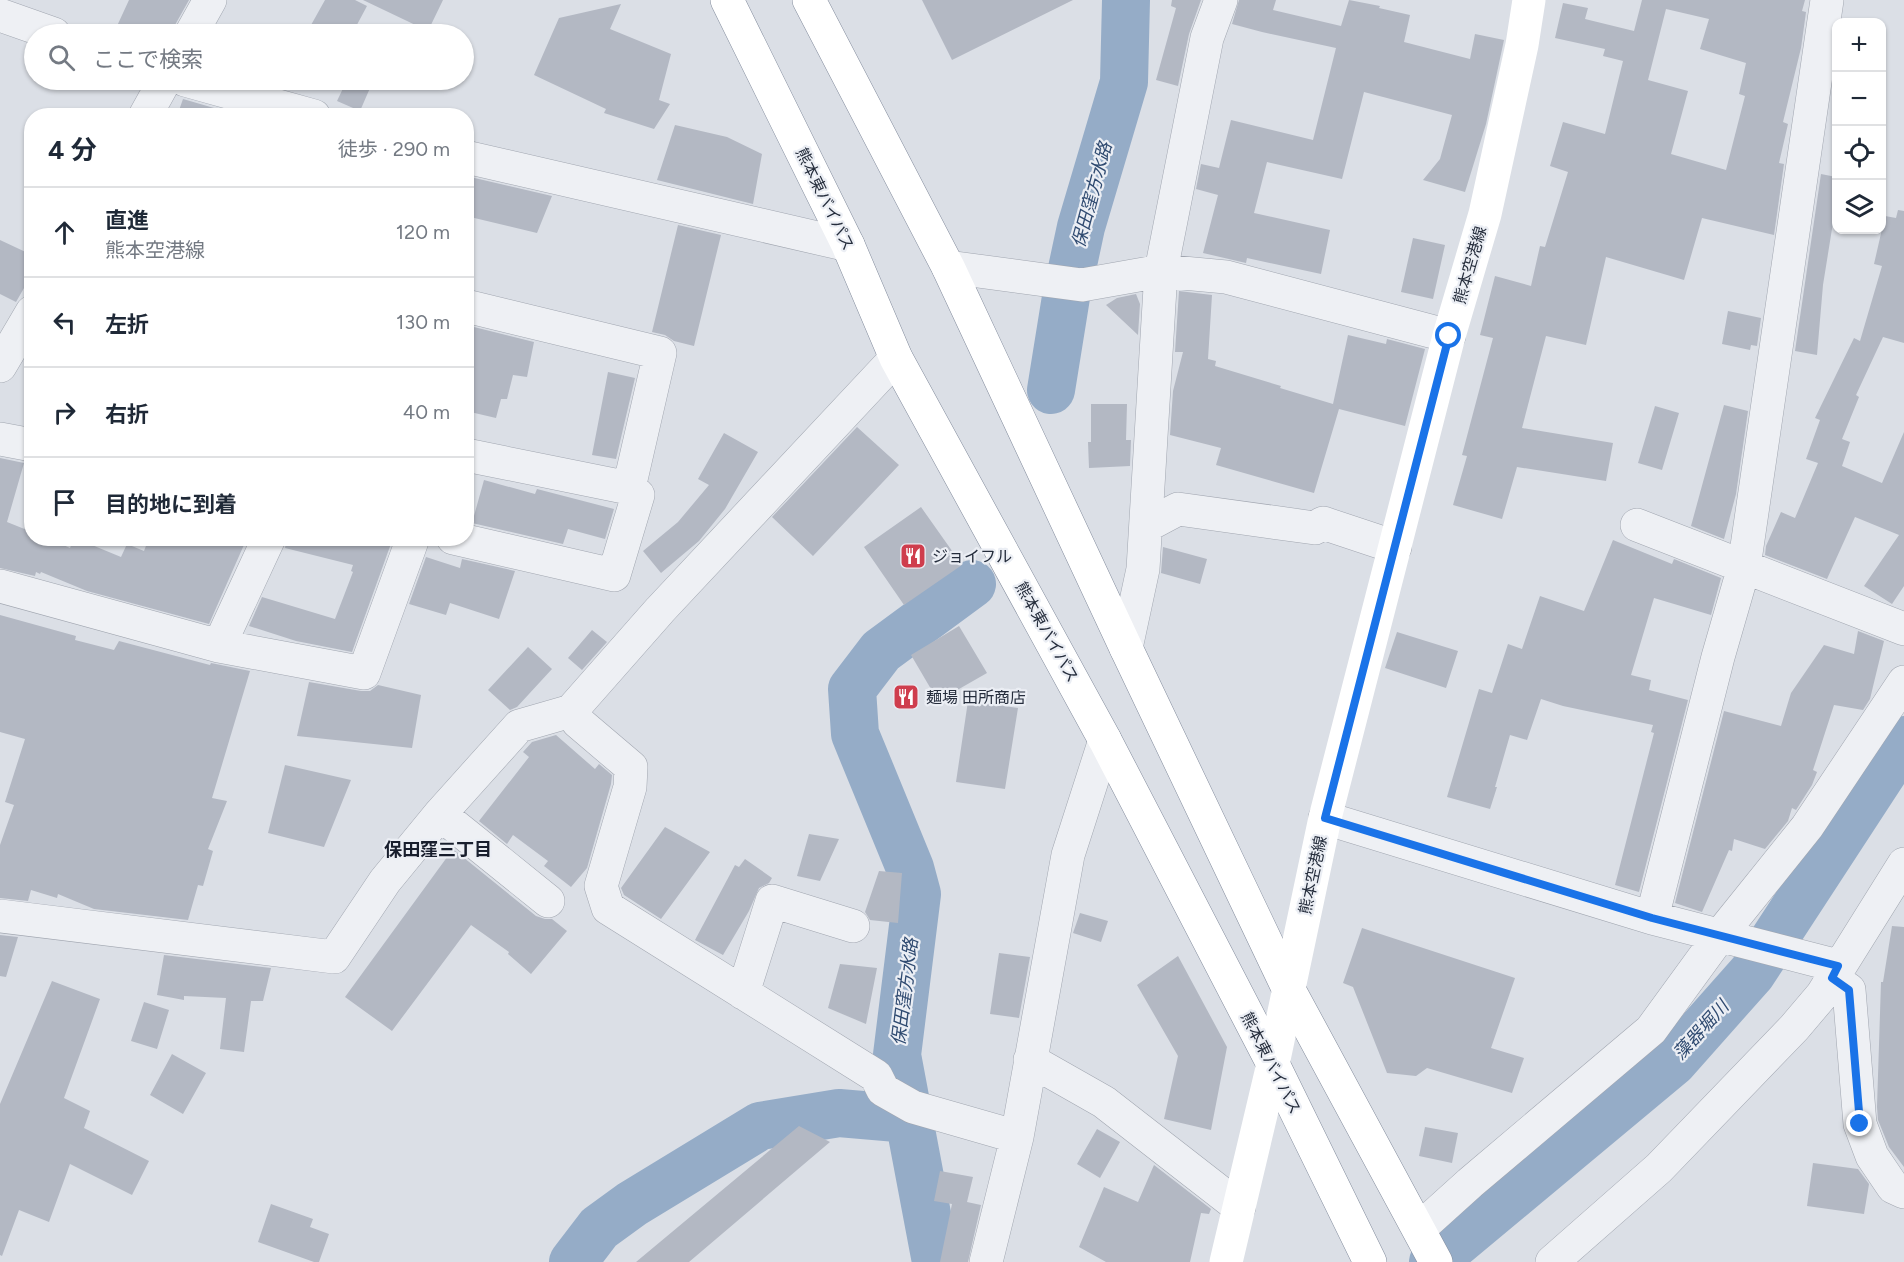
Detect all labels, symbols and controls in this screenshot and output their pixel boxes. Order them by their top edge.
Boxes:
map controls [1832,18,1886,234]
button: + [1832,18,1886,72]
search box [24,24,474,90]
icon: search [45,41,78,74]
text: ここで検索 [93,46,203,73]
button: − [1832,72,1886,126]
button: locate [1832,126,1886,180]
text: 4 分 [48,134,97,166]
text: 徒歩 · 290 m [338,137,450,161]
water label: 保田窪方水路 [1067,138,1117,250]
street label: 熊本東バイパス [792,145,858,253]
button: layers [1832,180,1886,234]
text: 直進 [105,207,149,234]
icon: ahead [48,216,81,249]
text: 120 m [396,220,450,244]
street label: 熊本空港線 [1450,224,1490,306]
text: 熊本空港線 [105,238,205,262]
icon: left [48,306,81,339]
text: 130 m [396,310,450,334]
text: 左折 [105,311,149,338]
route start [1435,322,1461,348]
icon: right [48,396,81,429]
text: 40 m [403,400,450,424]
text: 右折 [105,401,149,428]
icon: arrive [48,486,81,519]
text: 目的地に到着 [105,491,237,518]
restaurant icon: ジョイフル [898,541,928,571]
place label: ジョイフル [932,547,1012,566]
street label: 熊本東バイパス [1012,579,1082,685]
restaurant icon: 麺場 田所商店 [891,682,921,712]
place label: 麺場 田所商店 [926,688,1026,707]
street label: 熊本空港線 [1295,834,1331,916]
district label: 保田窪三丁目 [384,839,492,861]
water label: 保田窪方水路 [888,935,923,1047]
water label: 藻器堀川 [1669,994,1735,1064]
street label: 熊本東バイパス [1237,1009,1305,1117]
route end [1846,1110,1872,1136]

